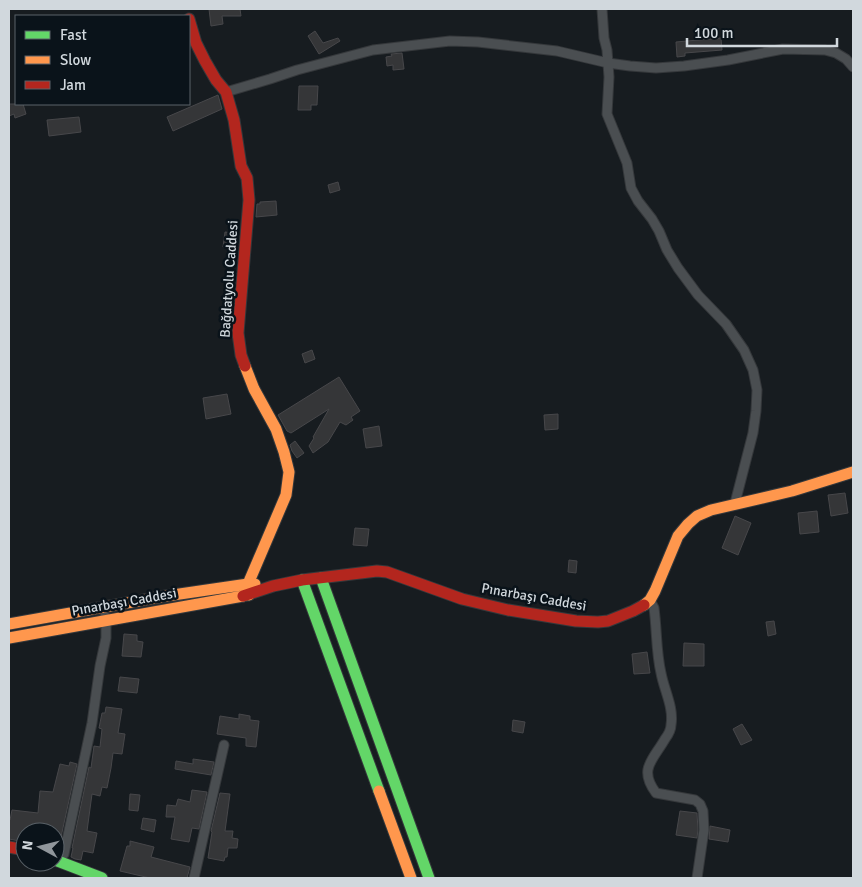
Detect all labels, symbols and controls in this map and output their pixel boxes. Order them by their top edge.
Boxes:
legend [15,15,190,105]
scale bar [687,15,837,47]
text: 100 m [694,24,734,42]
text: Fast [60,26,87,44]
text: Slow [60,51,91,69]
text: Jam [60,76,86,94]
street label: Bağdatyolu Caddesi [216,220,242,338]
street label: Pınarbaşı Caddesi [480,579,588,615]
street label: Pınarbaşı Caddesi [70,584,178,620]
north arrow [15,822,65,872]
text: N [19,840,37,851]

